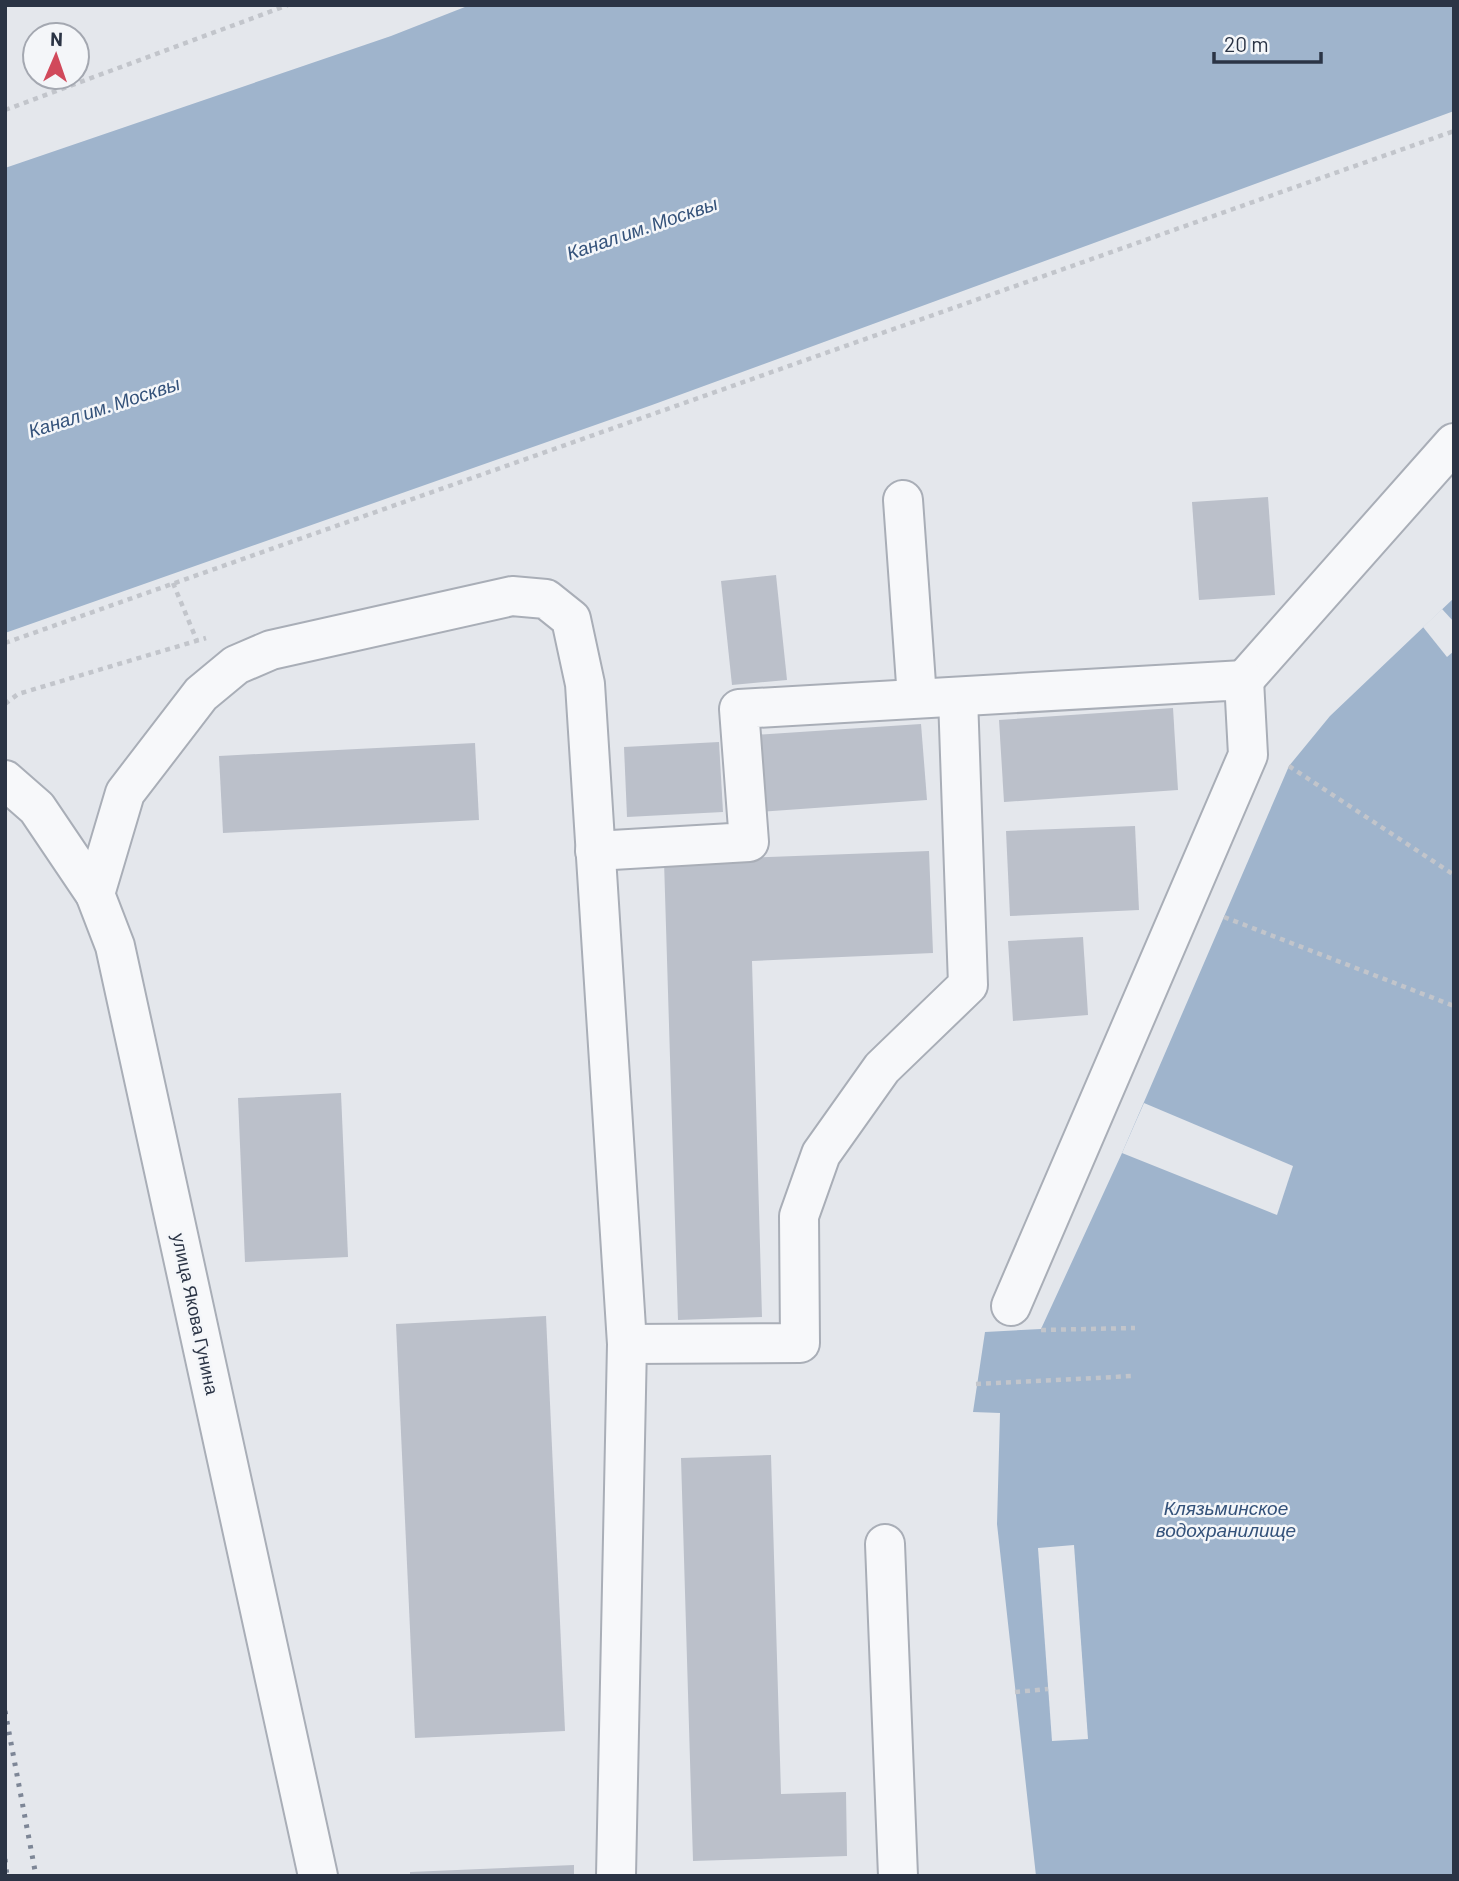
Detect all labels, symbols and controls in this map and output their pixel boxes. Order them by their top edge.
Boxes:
north arrow [21,21,91,91]
scale bar [1214,21,1321,65]
text: N [50,27,63,50]
text: 20 m [1224,31,1269,56]
water label: Канал им. Москвы [563,191,720,264]
water label: Канал им. Москвы [25,371,183,442]
street label: улица Якова Гунина [168,1231,224,1398]
water label: Клязьминское водохранилище [1156,1496,1296,1541]

